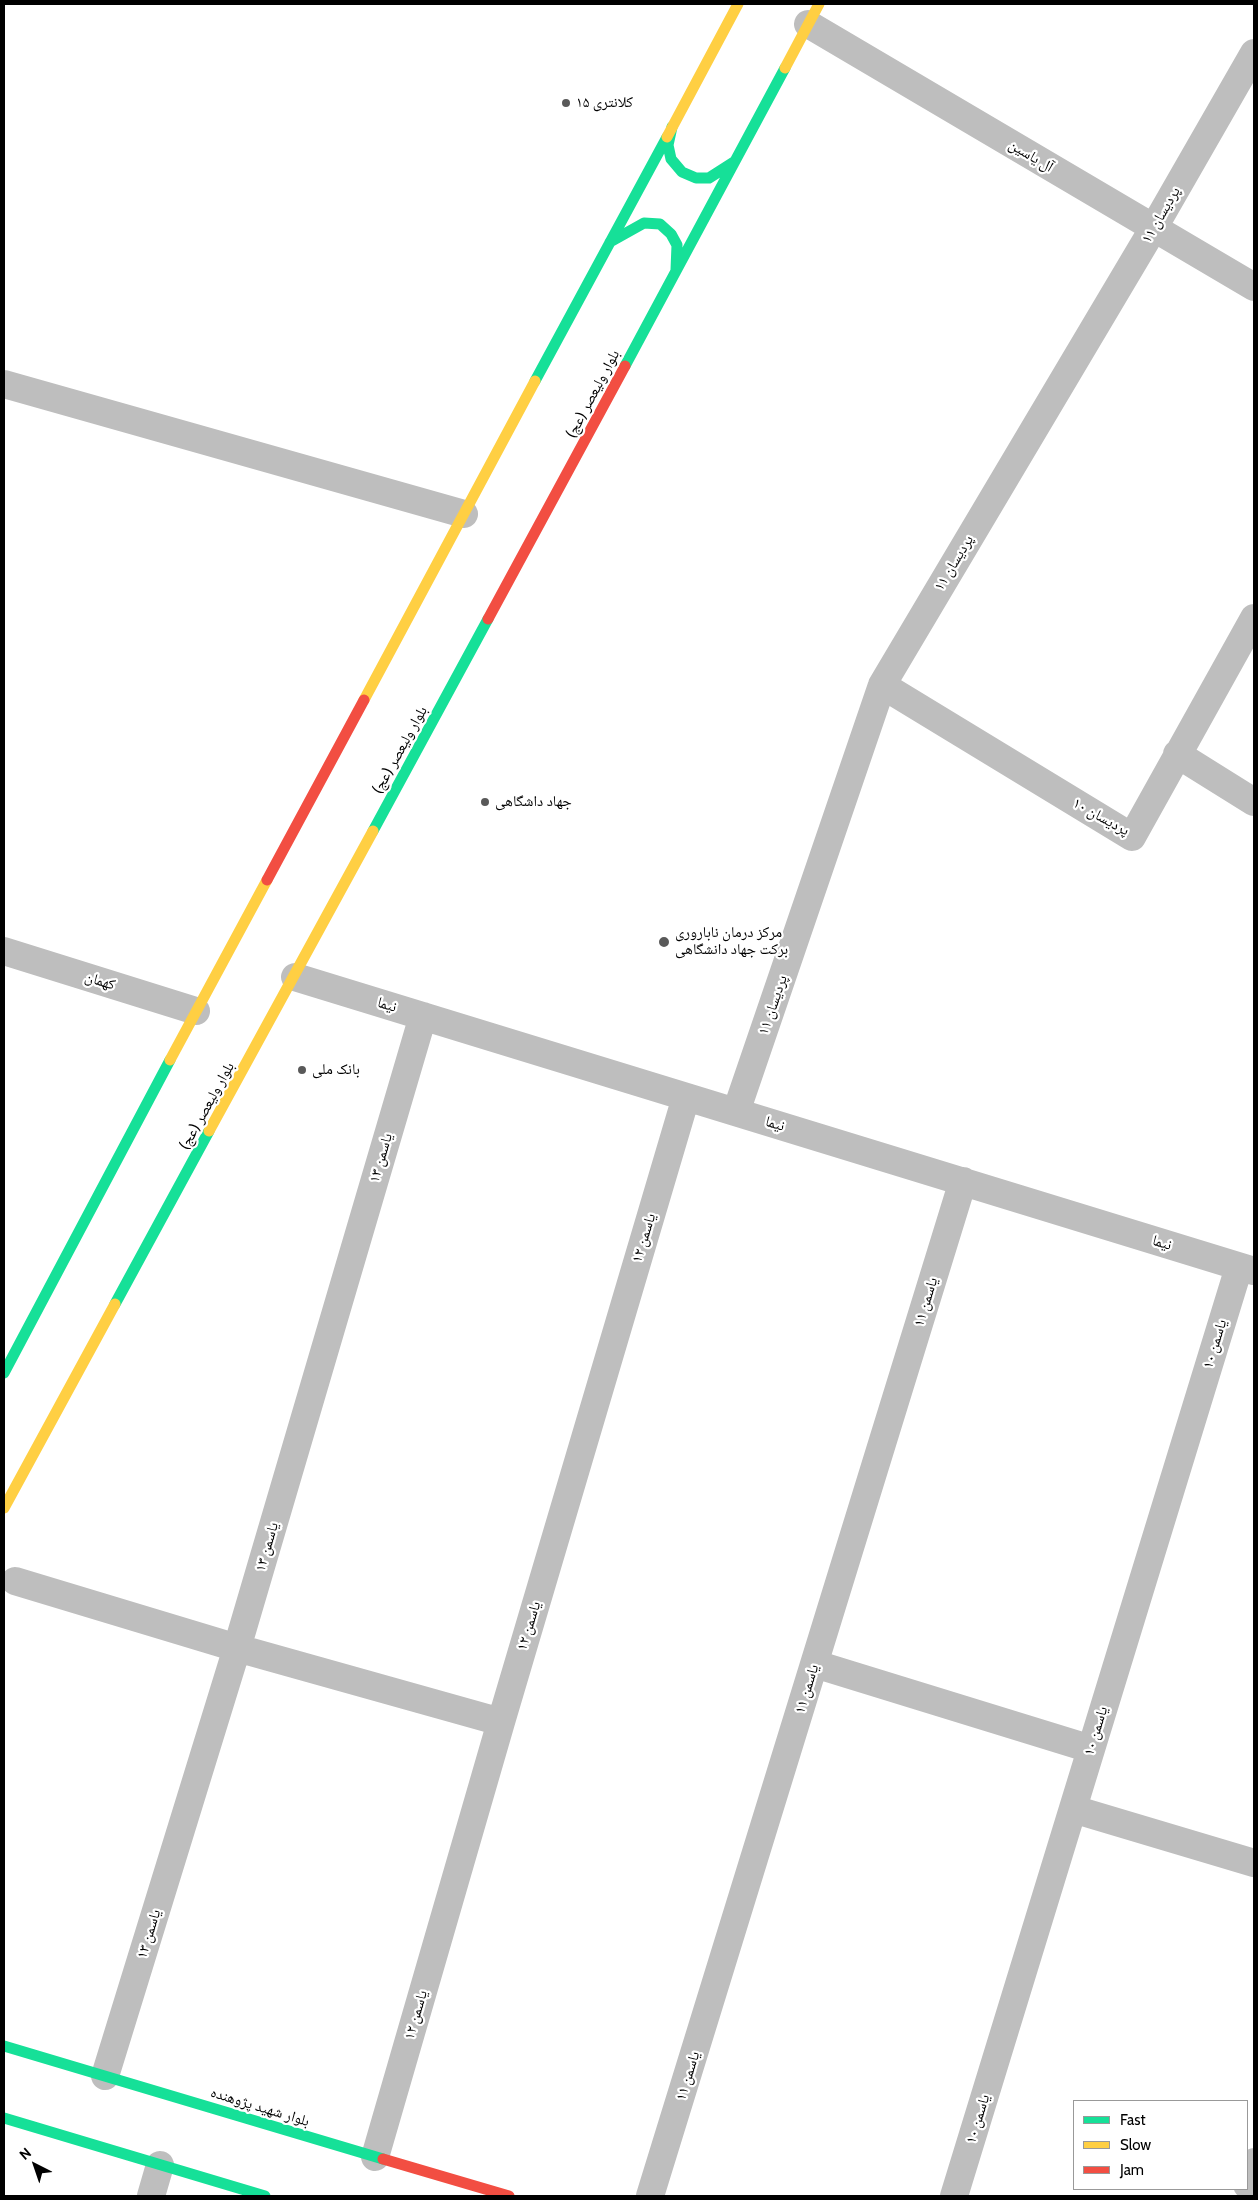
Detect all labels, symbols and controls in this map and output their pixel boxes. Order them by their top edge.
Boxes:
place label: کلانتری ۱۵ [576,94,633,112]
marker: کلانتری ۱۵ [560,97,572,109]
street label: آل یاسین [1005,136,1057,176]
street label: پردیسان ۱۱ [1138,184,1184,246]
street label: بلوار ولیعصر (عج) [562,347,624,441]
street label: پردیسان ۱۱ [930,532,978,594]
street label: بلوار ولیعصر (عج) [369,703,431,797]
place label: جهاد داشگاهی [495,793,572,811]
street label: پردیسان ۱۰ [1070,794,1132,840]
marker: جهاد داشگاهی [479,796,491,808]
place label: مرکز درمان ناباروری برکت جهاد دانشگاهی [675,924,788,959]
marker: مرکز درمان ناباروری برکت جهاد دانشگاهی [657,935,671,949]
street label: کهمان [83,968,117,994]
street label: پردیسان ۱۱ [754,973,792,1037]
street label: نیما [375,994,399,1016]
street label: بلوار ولیعصر (عج) [176,1059,238,1153]
place label: بانک ملی [312,1061,360,1079]
marker: بانک ملی [296,1064,308,1076]
street label: نیما [763,1113,787,1135]
street label: یاسمن ۱۳ [365,1131,397,1185]
street label: یاسمن ۱۲ [628,1211,660,1265]
street label: نیما [1150,1232,1174,1254]
street label: یاسمن ۱۱ [910,1275,942,1329]
street label: یاسمن ۱۰ [1199,1317,1231,1371]
street label: یاسمن ۱۳ [251,1520,283,1574]
street label: یاسمن ۱۲ [513,1599,545,1653]
street label: یاسمن ۱۱ [791,1662,823,1716]
street label: یاسمن ۱۰ [1080,1704,1112,1758]
street label: یاسمن ۱۳ [133,1907,165,1961]
street label: یاسمن ۱۲ [400,1988,432,2042]
street label: یاسمن ۱۱ [672,2049,704,2103]
street label: بلوار شهید پژوهنده [208,2083,312,2131]
street label: یاسمن ۱۰ [962,2092,994,2146]
legend [1073,2100,1248,2190]
text: Fast [1120,2111,1145,2129]
text: Slow [1120,2136,1151,2154]
north arrow [10,2140,60,2190]
text: N [16,2144,35,2164]
text: Jam [1120,2161,1144,2179]

